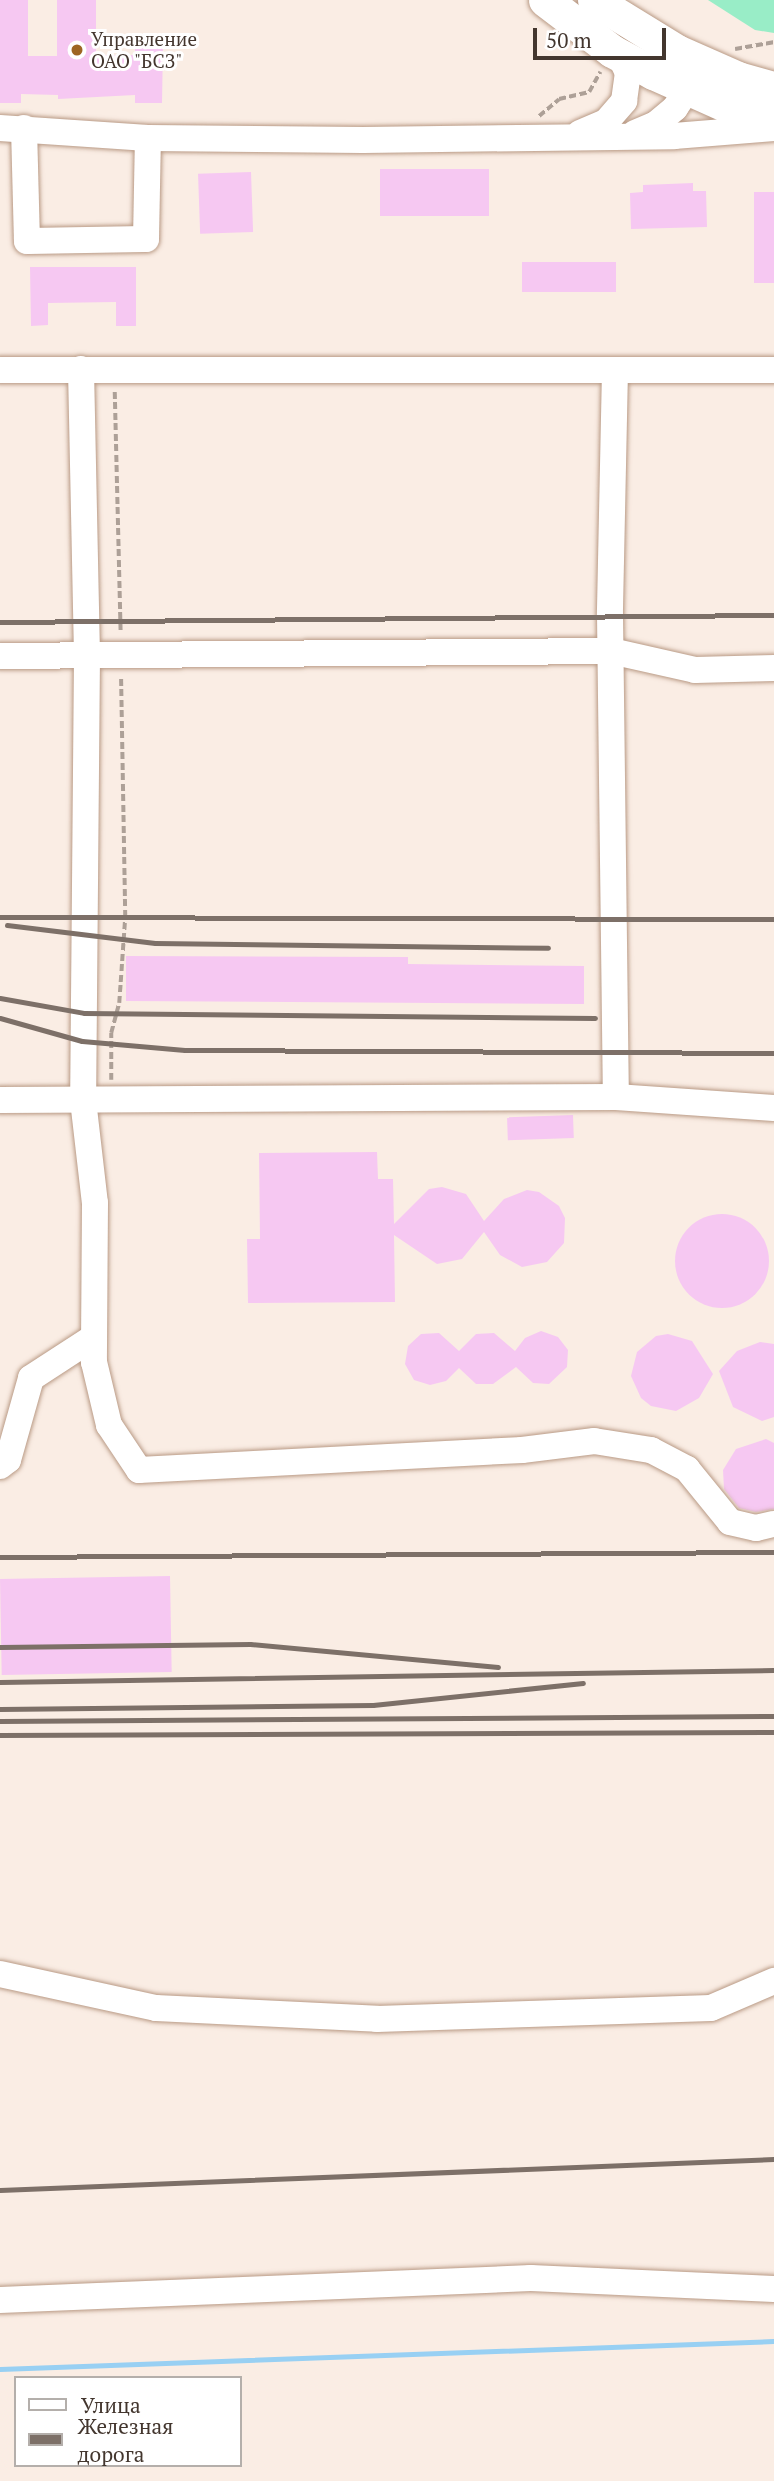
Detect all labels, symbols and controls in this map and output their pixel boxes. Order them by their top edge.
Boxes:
scale bar [536,14,669,58]
text: 50 m [546,26,592,54]
place label: Управление ОАО "БСЗ" [91,28,197,72]
marker: Управление ОАО "БСЗ" [69,42,85,58]
legend [14,2376,242,2467]
text: Улица [81,2391,141,2419]
text: Железная дорога [77,2412,173,2468]

